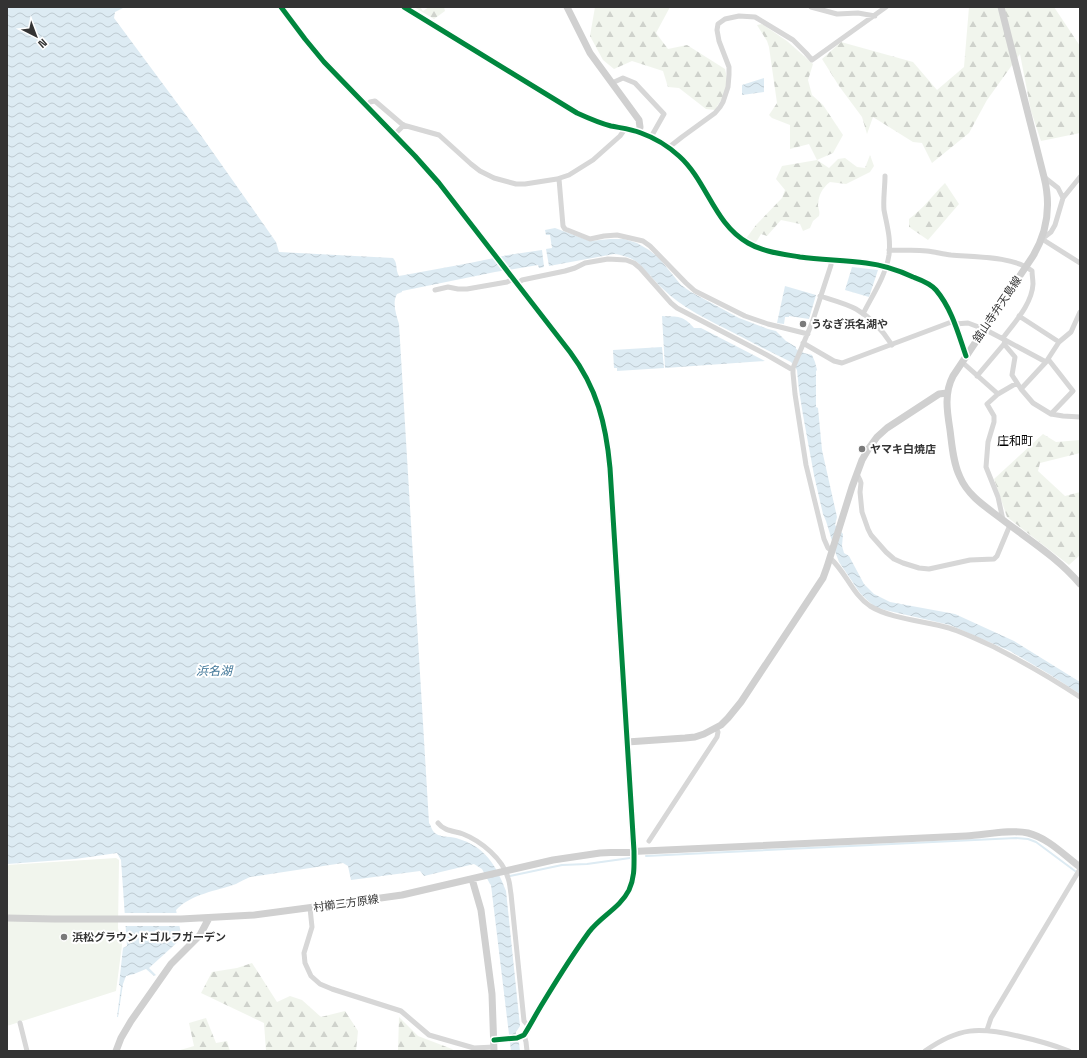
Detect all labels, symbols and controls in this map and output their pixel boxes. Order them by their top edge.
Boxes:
north arrow [16,16,56,56]
text: N [35,36,50,51]
street label: 舘山寺弁天島線 [970,273,1024,345]
place label: うなぎ浜名湖や [811,317,888,331]
marker: うなぎ浜名湖や [798,319,808,329]
district label: 庄和町 [997,433,1033,449]
place label: ヤマキ白焼店 [870,442,936,456]
marker: ヤマキ白焼店 [857,444,867,454]
water label: 浜名湖 [196,663,234,679]
street label: 村櫛三方原線 [312,891,380,915]
place label: 浜松グラウンドゴルフガーデン [72,930,226,944]
marker: 浜松グラウンドゴルフガーデン [59,932,69,942]

